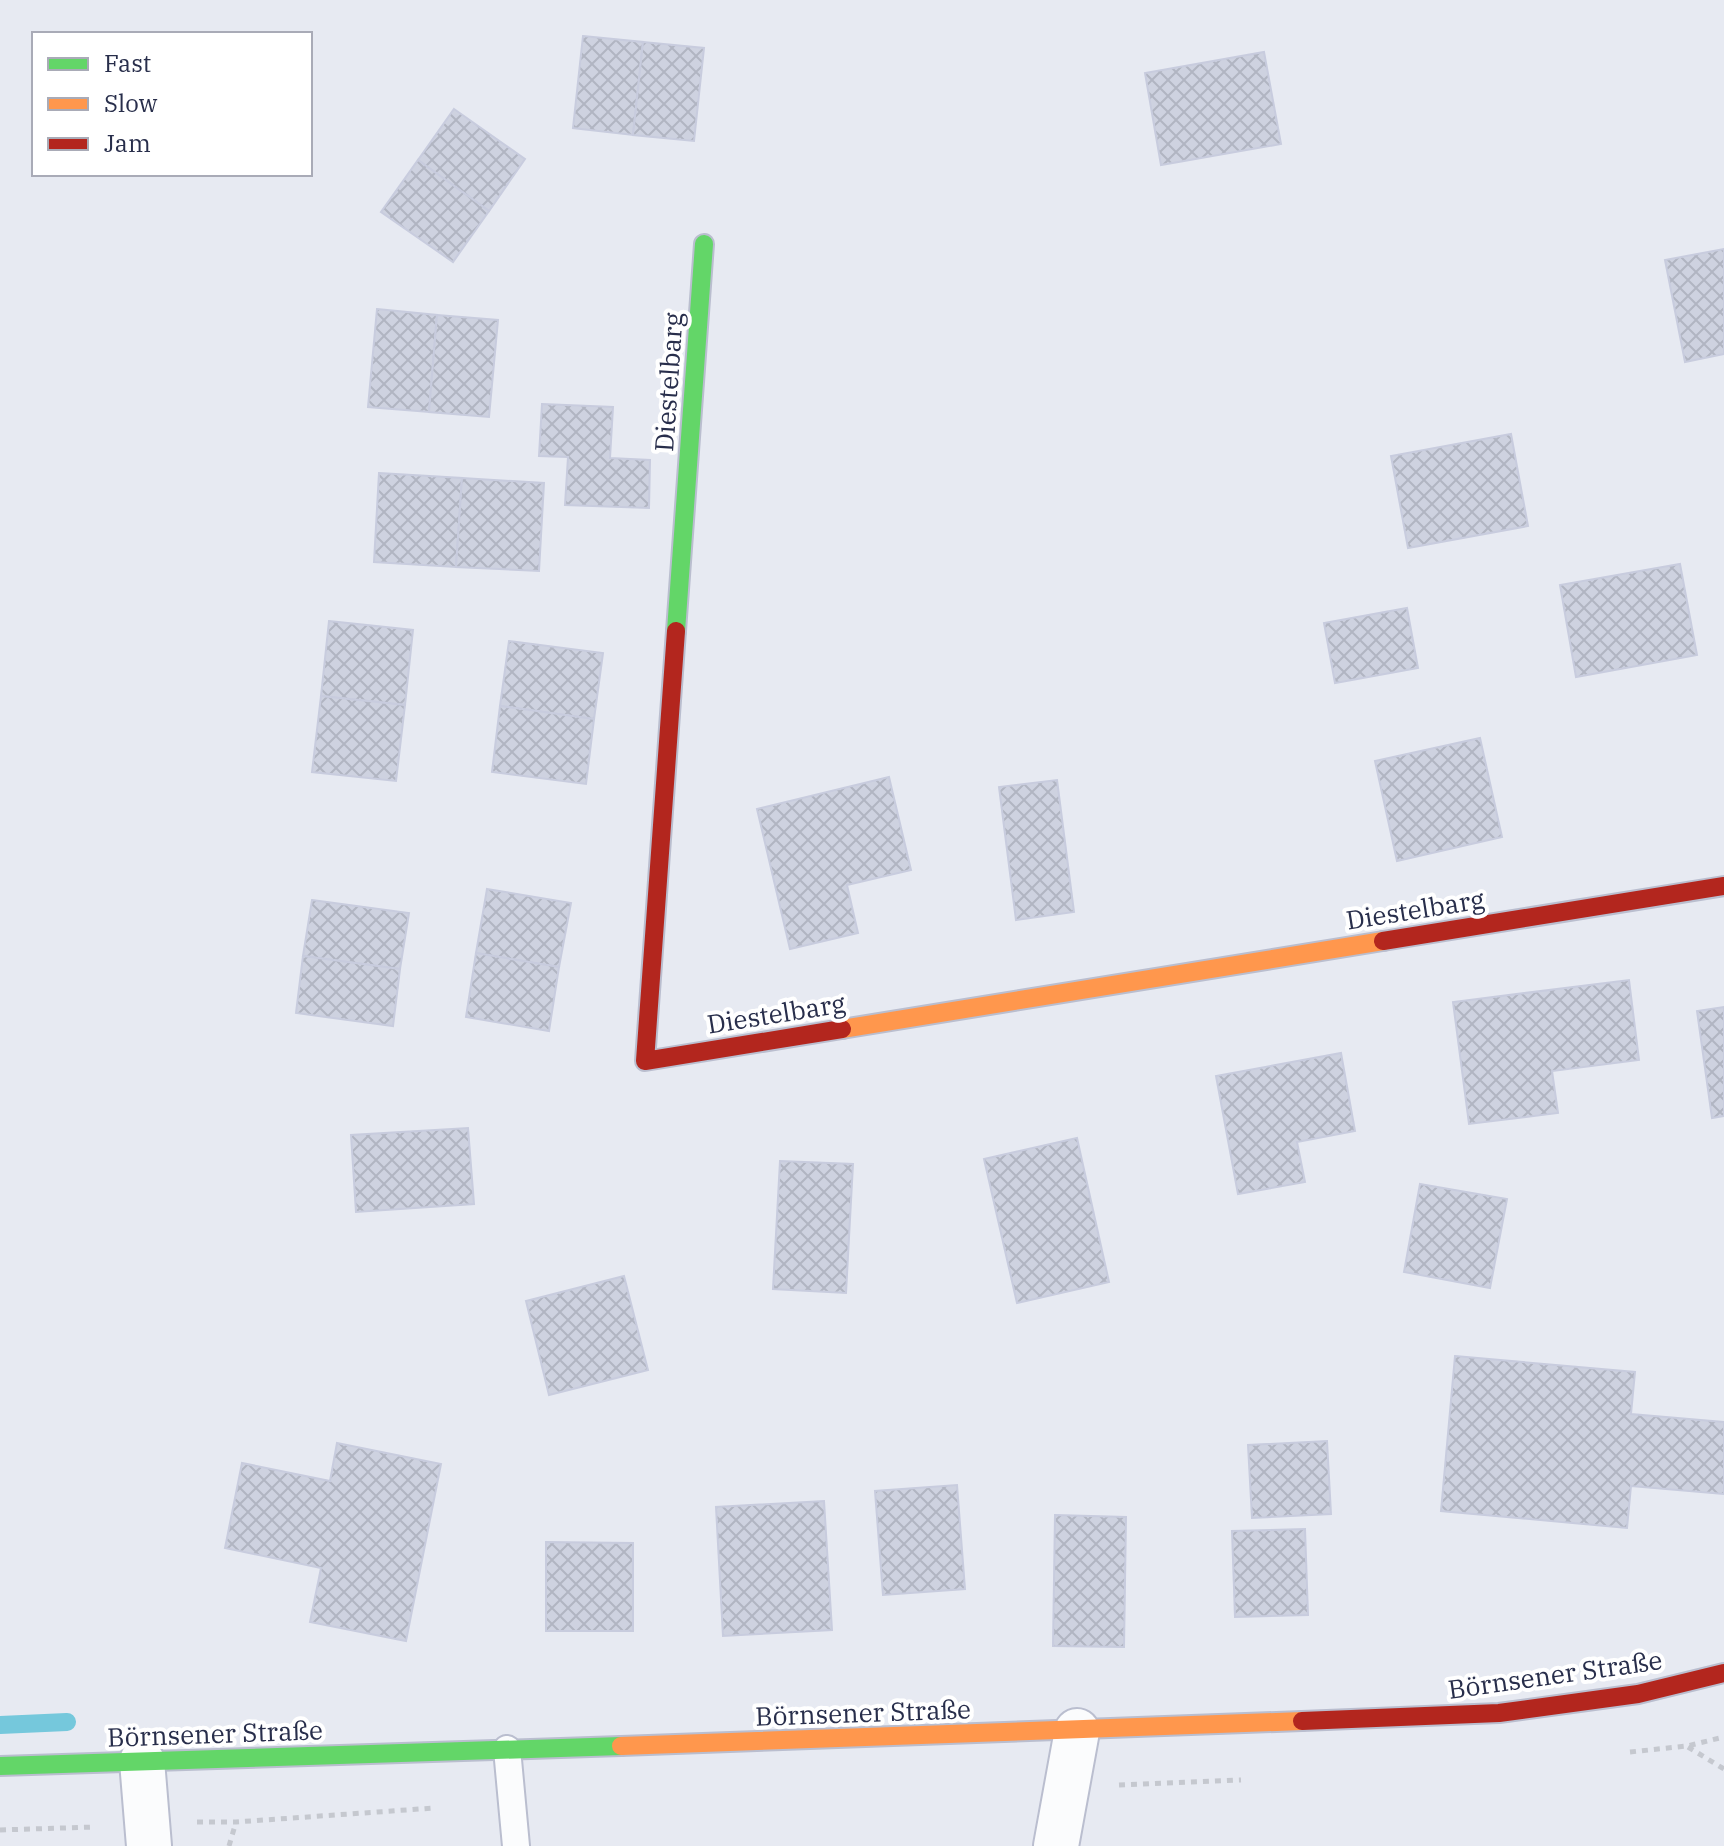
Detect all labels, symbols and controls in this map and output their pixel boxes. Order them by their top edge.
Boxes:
legend [32,32,312,176]
text: Fast [104,47,151,79]
text: Slow [104,87,158,119]
text: Jam [104,127,151,159]
street label: Diestelbarg [646,311,690,453]
street label: Diestelbarg [1343,881,1487,937]
street label: Diestelbarg [704,985,848,1041]
street label: Börnsener Straße [1446,1642,1664,1706]
street label: Börnsener Straße [755,1691,971,1733]
street label: Börnsener Straße [107,1712,323,1754]

